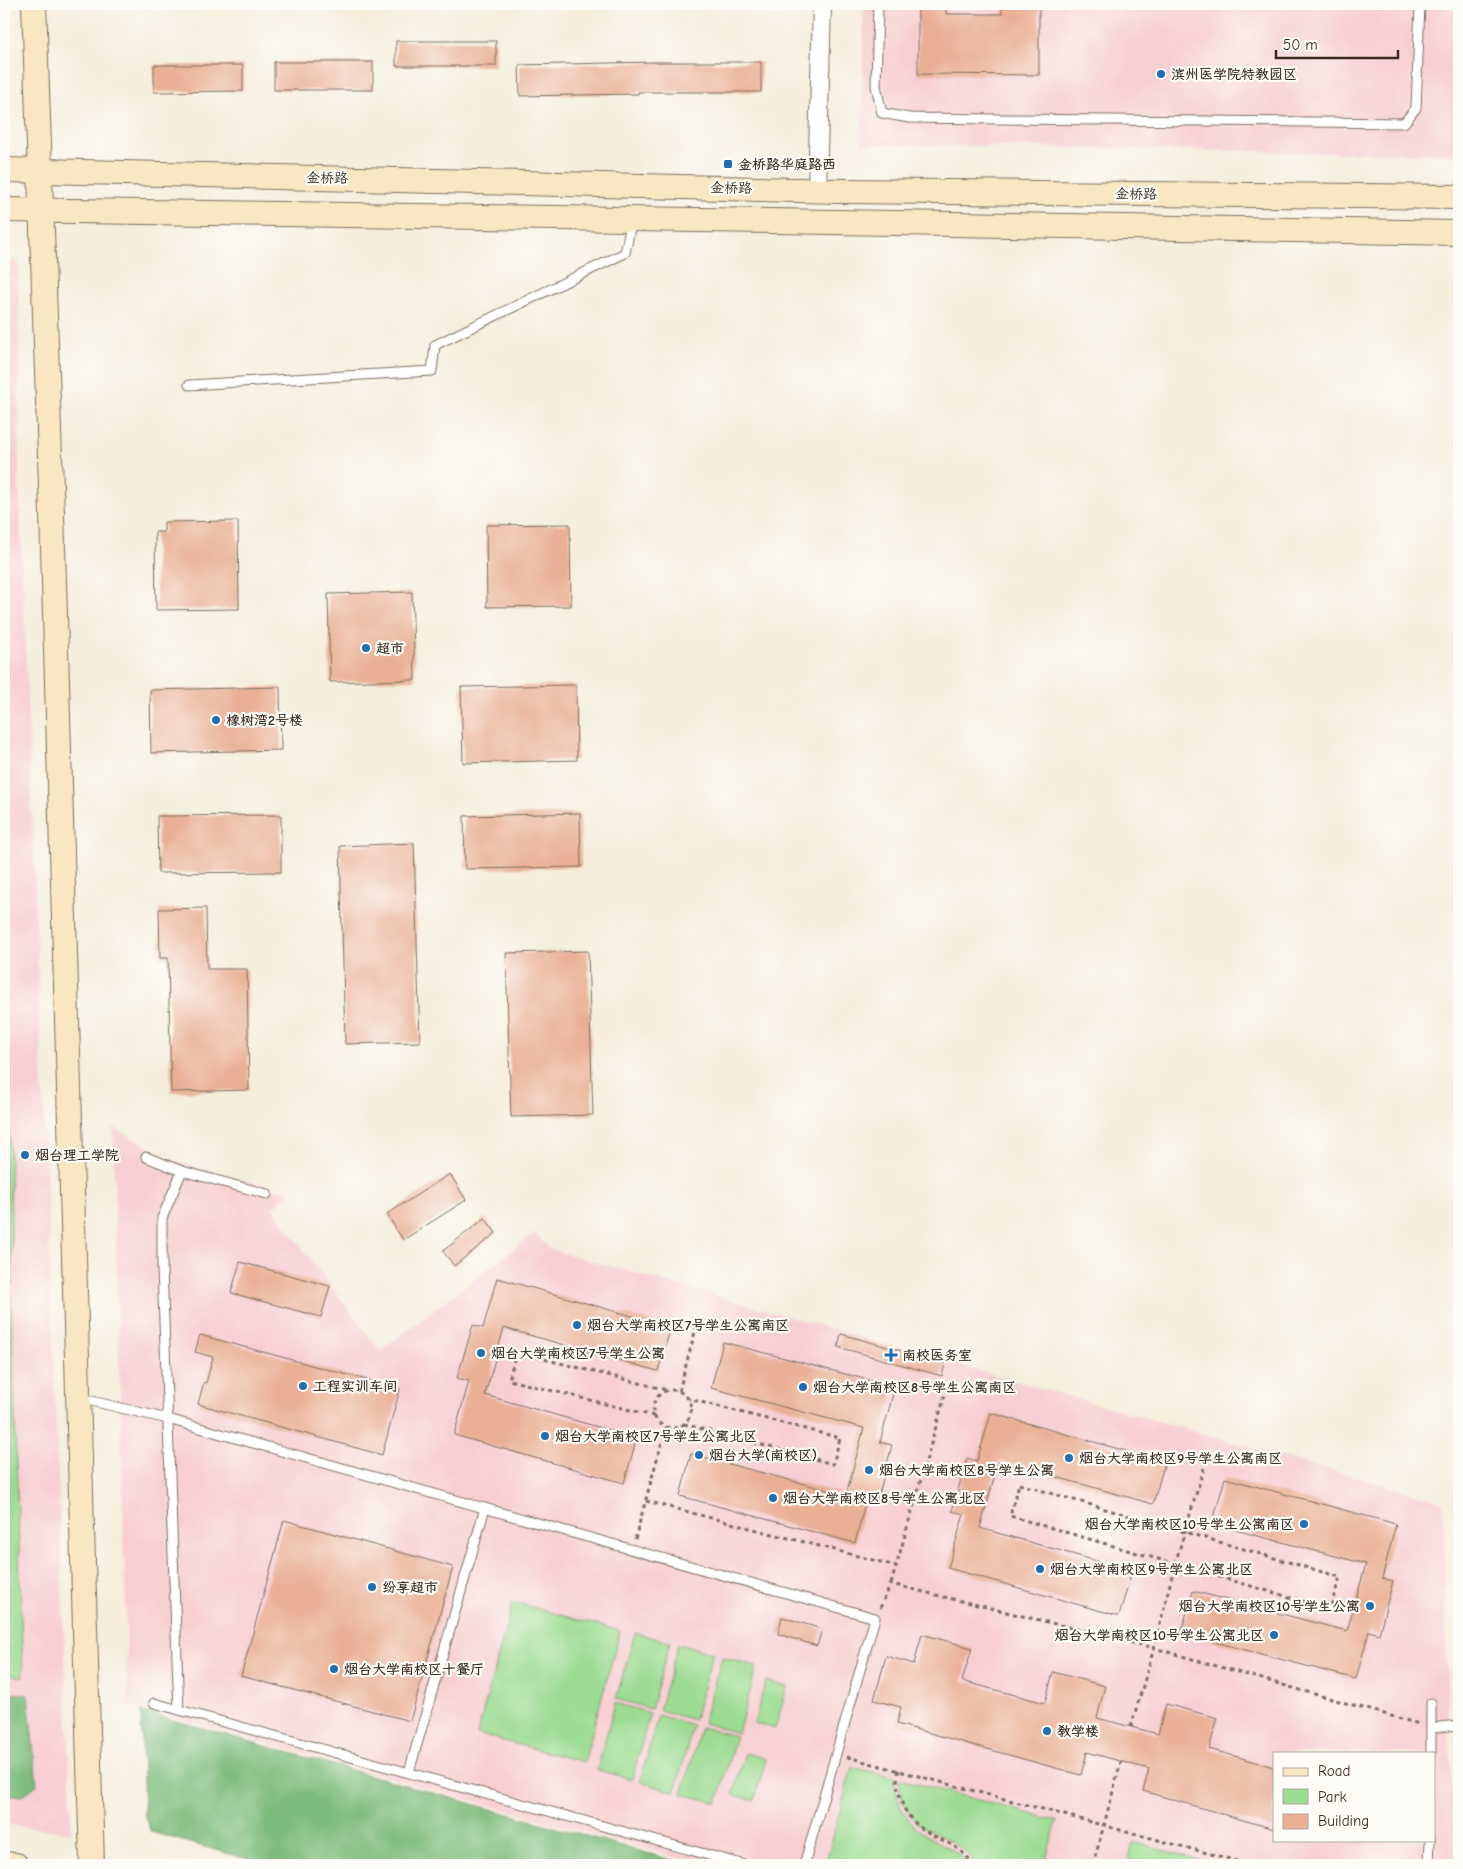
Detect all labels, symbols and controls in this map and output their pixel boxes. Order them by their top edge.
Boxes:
scale bar [1276,28,1398,60]
text: 50 m [1283,36,1318,54]
place label: 滨州医学院特教园区 [1171,66,1297,83]
marker: 滨州医学院特教园区 [1155,68,1167,80]
place label: 金桥路华庭路西 [738,156,836,173]
marker: 金桥路华庭路西 [722,158,734,170]
street label: 金桥路 [306,169,348,187]
street label: 金桥路 [710,179,752,197]
street label: 金桥路 [1115,185,1157,203]
place label: 超市 [376,640,404,657]
marker: 超市 [360,642,372,654]
place label: 橡树湾2号楼 [226,712,303,729]
marker: 橡树湾2号楼 [210,714,222,726]
place label: 烟台理工学院 [35,1147,119,1164]
marker: 烟台理工学院 [19,1149,31,1161]
place label: 烟台大学南校区7号学生公寓南区 [587,1317,789,1334]
marker: 烟台大学南校区7号学生公寓南区 [571,1319,583,1331]
place label: 烟台大学南校区7号学生公寓 [491,1345,665,1362]
marker: 烟台大学南校区7号学生公寓 [475,1347,487,1359]
place label: 南校医务室 [902,1347,972,1364]
marker: 南校医务室 [884,1348,898,1362]
place label: 工程实训车间 [313,1378,397,1395]
place label: 烟台大学南校区8号学生公寓南区 [813,1379,1016,1396]
marker: 工程实训车间 [297,1380,309,1392]
marker: 烟台大学南校区8号学生公寓南区 [797,1381,809,1393]
place label: 烟台大学南校区7号学生公寓北区 [555,1428,757,1445]
marker: 烟台大学南校区7号学生公寓北区 [539,1430,551,1442]
place label: 烟台大学(南校区) [709,1447,817,1464]
marker: 烟台大学(南校区) [693,1449,705,1461]
place label: 烟台大学南校区9号学生公寓南区 [1079,1450,1282,1467]
marker: 烟台大学南校区9号学生公寓南区 [1063,1452,1075,1464]
place label: 烟台大学南校区8号学生公寓 [879,1462,1054,1479]
marker: 烟台大学南校区8号学生公寓 [863,1464,875,1476]
place label: 烟台大学南校区8号学生公寓北区 [783,1490,986,1507]
marker: 烟台大学南校区8号学生公寓北区 [767,1492,779,1504]
place label: 烟台大学南校区10号学生公寓南区 [1084,1516,1294,1533]
marker: 烟台大学南校区10号学生公寓南区 [1298,1518,1310,1530]
place label: 烟台大学南校区9号学生公寓北区 [1050,1561,1253,1578]
marker: 烟台大学南校区9号学生公寓北区 [1034,1563,1046,1575]
place label: 纷享超市 [382,1579,438,1596]
marker: 纷享超市 [366,1581,378,1593]
place label: 烟台大学南校区10号学生公寓 [1178,1598,1360,1615]
marker: 烟台大学南校区10号学生公寓 [1364,1600,1376,1612]
place label: 烟台大学南校区10号学生公寓北区 [1054,1627,1264,1644]
marker: 烟台大学南校区10号学生公寓北区 [1268,1629,1280,1641]
place label: 烟台大学南校区十餐厅 [344,1661,484,1678]
marker: 烟台大学南校区十餐厅 [328,1663,340,1675]
place label: 教学楼 [1057,1723,1099,1740]
marker: 教学楼 [1041,1725,1053,1737]
legend [1273,1752,1436,1842]
text: Road [1318,1762,1350,1780]
text: Park [1318,1788,1347,1806]
text: Building [1318,1812,1369,1830]

